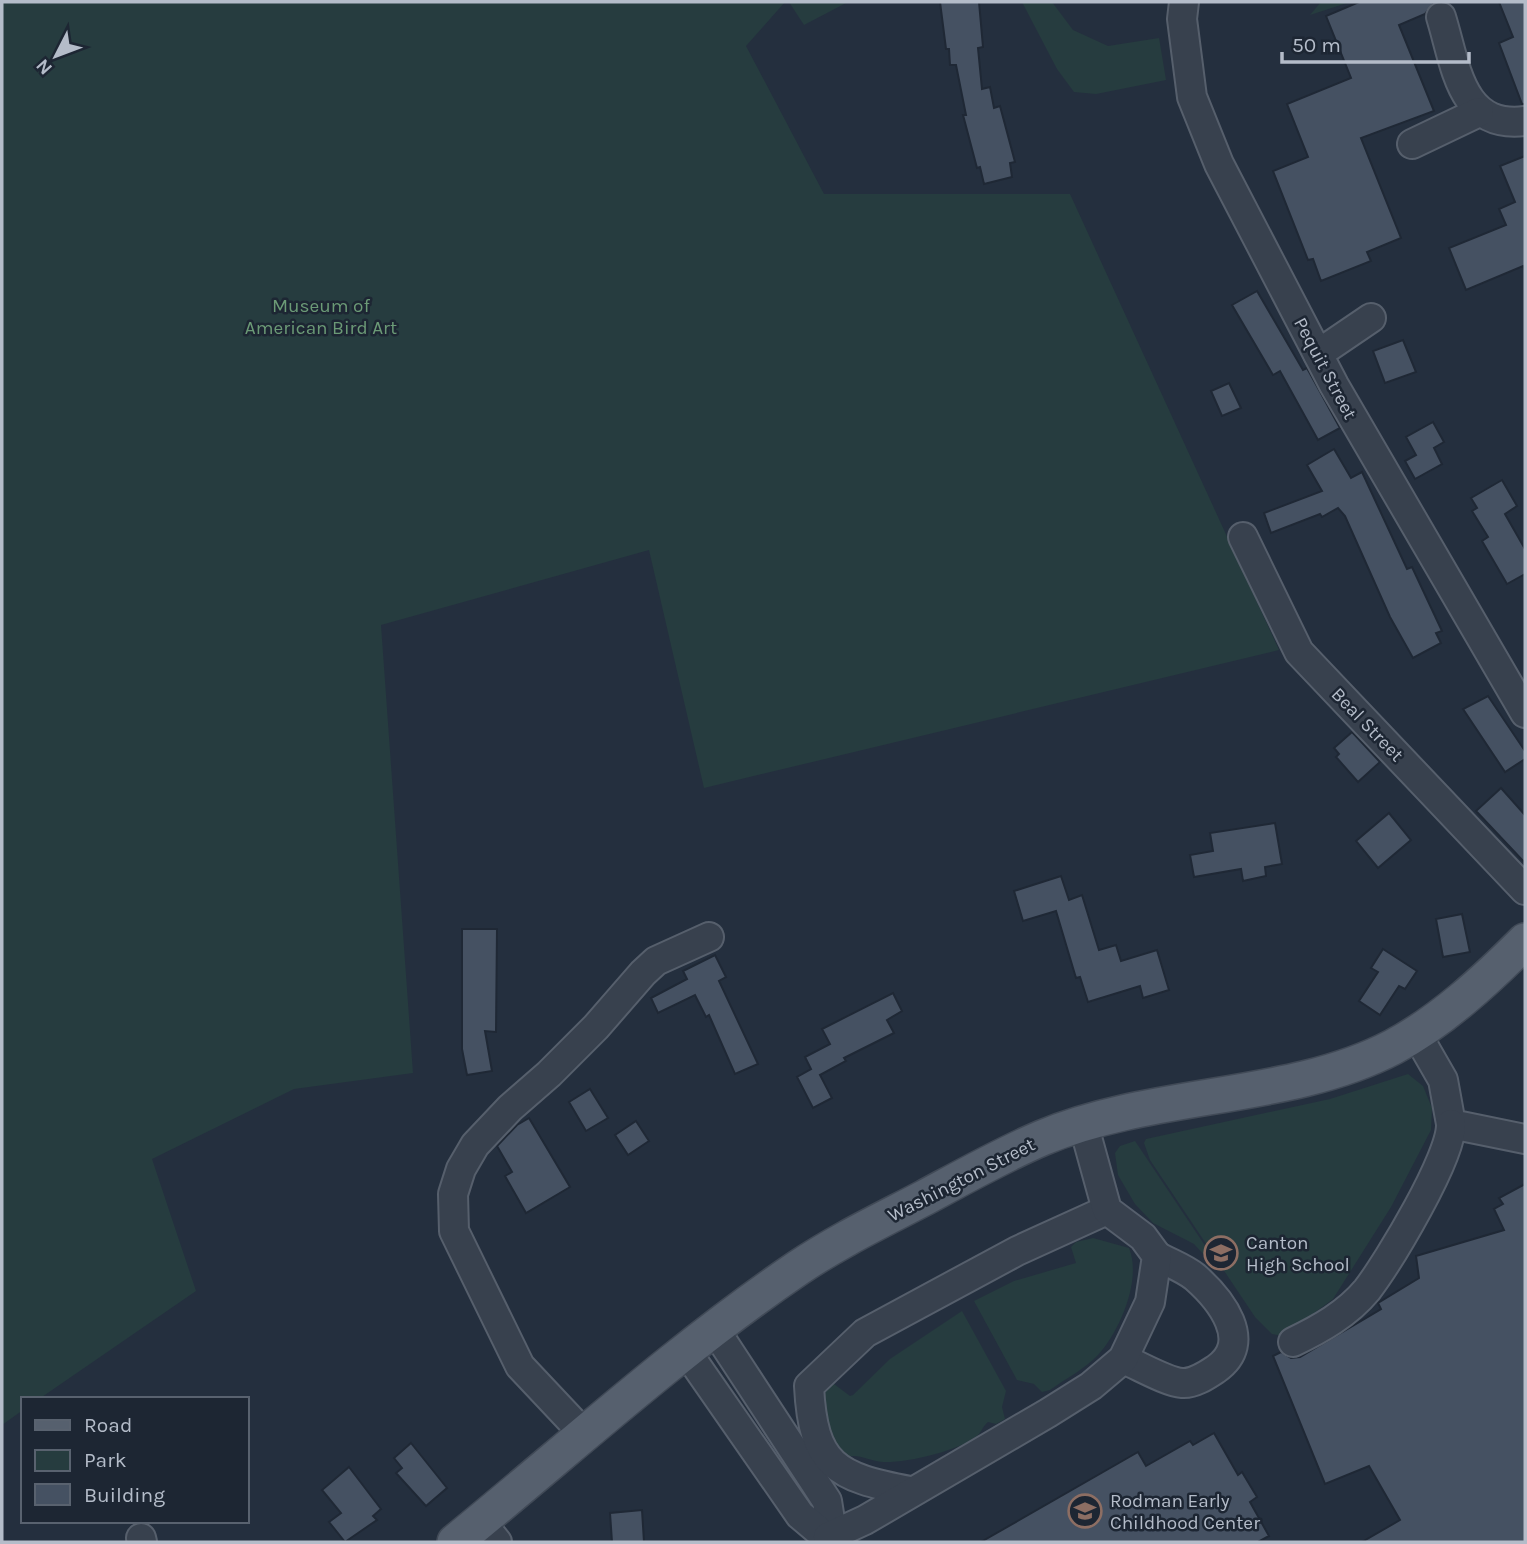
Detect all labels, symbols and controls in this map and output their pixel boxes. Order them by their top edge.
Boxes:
north arrow [21,21,91,91]
scale bar [1282,21,1469,65]
text: 50 m [1292,33,1341,57]
text: N [31,54,57,79]
park label: Museum of American Bird Art [245,295,397,339]
street label: Pequit Street [1289,314,1361,423]
street label: Beal Street [1327,683,1408,766]
street label: Washington Street [884,1133,1039,1226]
place label: Canton High School [1246,1232,1350,1276]
school or university icon: Canton High School [1202,1234,1240,1272]
legend [21,1397,248,1523]
text: Road [84,1413,132,1437]
text: Park [84,1448,127,1472]
text: Building [84,1483,165,1507]
place label: Rodman Early Childhood Center [1110,1490,1260,1534]
school or university icon: Rodman Early Childhood Center [1066,1492,1104,1530]

